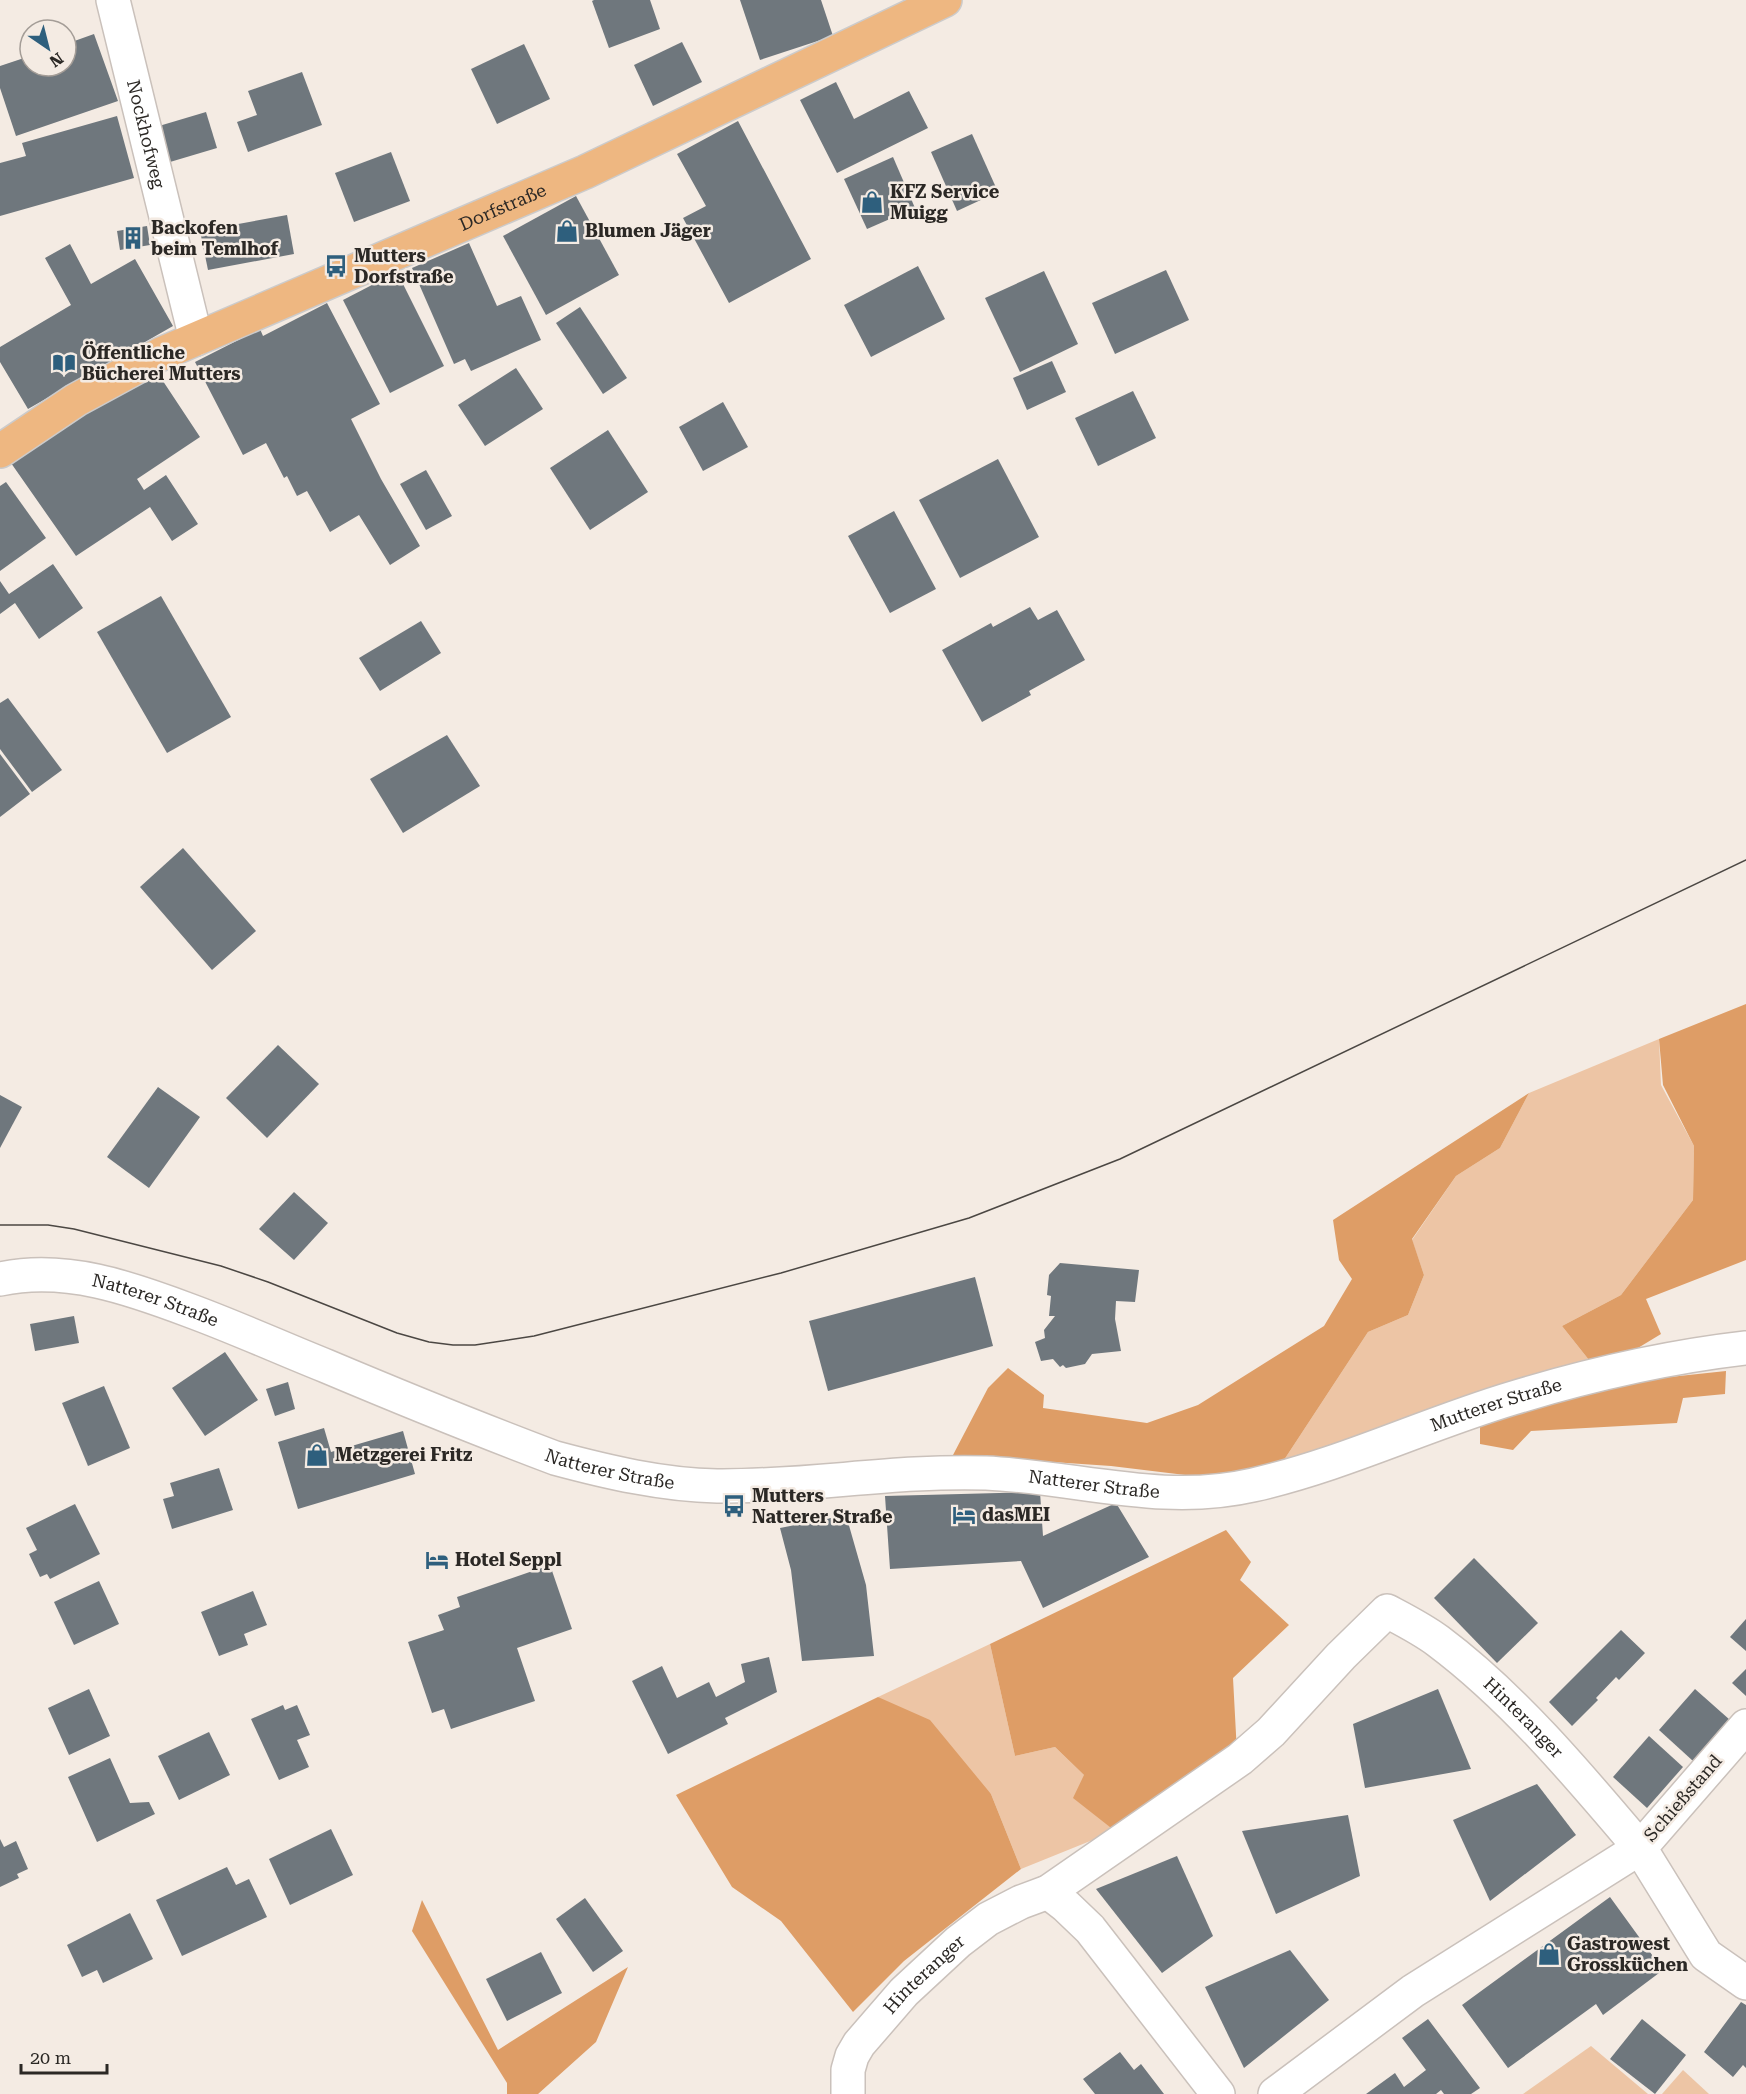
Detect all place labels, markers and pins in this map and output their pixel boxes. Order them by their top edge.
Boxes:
place label: KFZ Service Muigg [890,181,1000,223]
shop icon: KFZ Service Muigg [859,189,885,215]
place label: Backofen beim Temlhof [151,217,280,259]
shop icon: Blumen Jäger [554,218,580,244]
place label: Blumen Jäger [585,220,711,241]
building icon: Backofen beim Temlhof [120,225,146,251]
place label: Mutters Dorfstraße [354,245,454,287]
bus stop icon: Mutters Dorfstraße [323,253,349,279]
place label: Öffentliche Bücherei Mutters [82,341,241,384]
library icon: Öffentliche Bücherei Mutters [51,350,77,376]
shop icon: Metzgerei Fritz [304,1442,330,1468]
place label: Metzgerei Fritz [335,1444,472,1465]
place label: Mutters Natterer Straße [752,1485,893,1527]
bus stop icon: Mutters Natterer Straße [721,1493,747,1519]
hotel icon: dasMEI [951,1502,977,1528]
place label: dasMEI [982,1504,1050,1525]
hotel icon: Hotel Seppl [424,1547,450,1573]
place label: Hotel Seppl [455,1549,562,1570]
place label: Gastrowest Grossküchen [1567,1933,1688,1975]
shop icon: Gastrowest Grossküchen [1536,1941,1562,1967]

